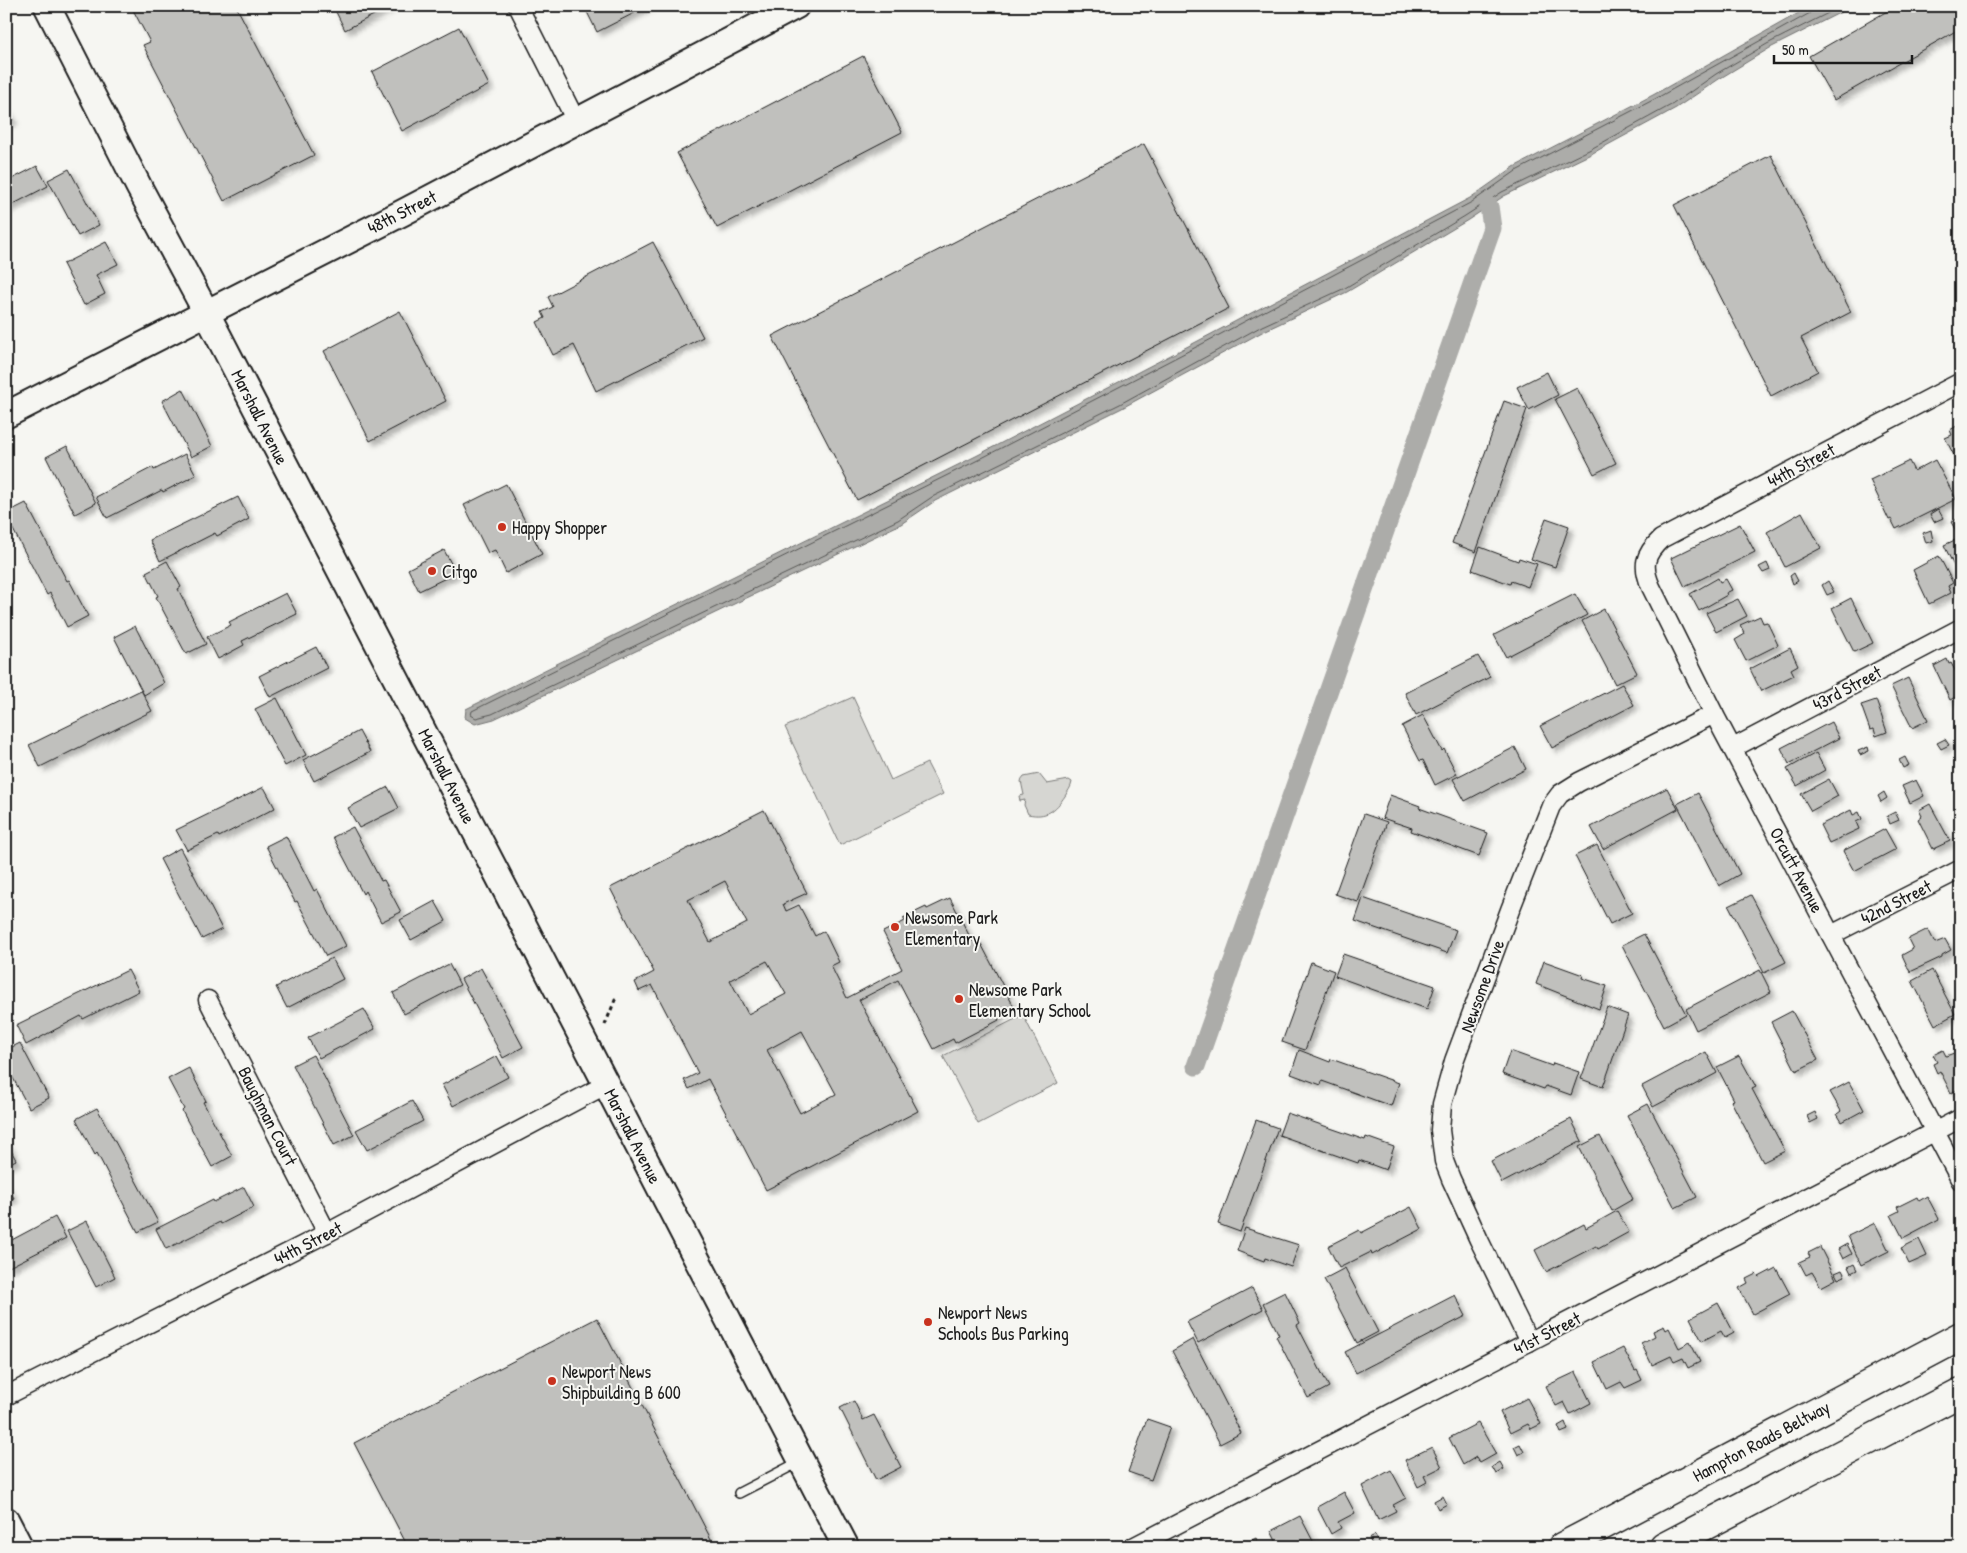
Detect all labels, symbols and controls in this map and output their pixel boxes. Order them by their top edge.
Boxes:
scale bar [1774,32,1912,64]
text: 50 m [1782,39,1809,60]
street label: 48th Street [363,184,442,240]
street label: Marshall Avenue [225,365,295,469]
street label: 44th Street [1763,436,1840,493]
place label: Happy Shopper [512,515,607,540]
marker: Happy Shopper [496,521,508,533]
place label: Citgo [442,559,477,584]
marker: Citgo [426,565,438,577]
street label: 43rd Street [1808,659,1887,717]
street label: Marshall Avenue [412,724,482,828]
street label: Orcutt Avenue [1764,823,1830,917]
street label: 42nd Street [1856,873,1936,930]
place label: Newsome Park Elementary [905,905,998,951]
marker: Newsome Park Elementary [889,921,901,933]
street label: Newsome Drive [1454,936,1510,1036]
place label: Newsome Park Elementary School [969,977,1091,1023]
marker: Newsome Park Elementary School [953,993,965,1005]
street label: Baughman Court [232,1062,304,1170]
street label: Marshall Avenue [598,1084,668,1188]
street label: 44th Street [270,1215,347,1271]
place label: Newport News Schools Bus Parking [938,1300,1069,1346]
street label: 41st Street [1509,1305,1586,1361]
marker: Newport News Schools Bus Parking [922,1316,934,1328]
place label: Newport News Shipbuilding B 600 [562,1359,681,1405]
marker: Newport News Shipbuilding B 600 [546,1375,558,1387]
street label: Hampton Roads Beltway [1688,1394,1834,1488]

